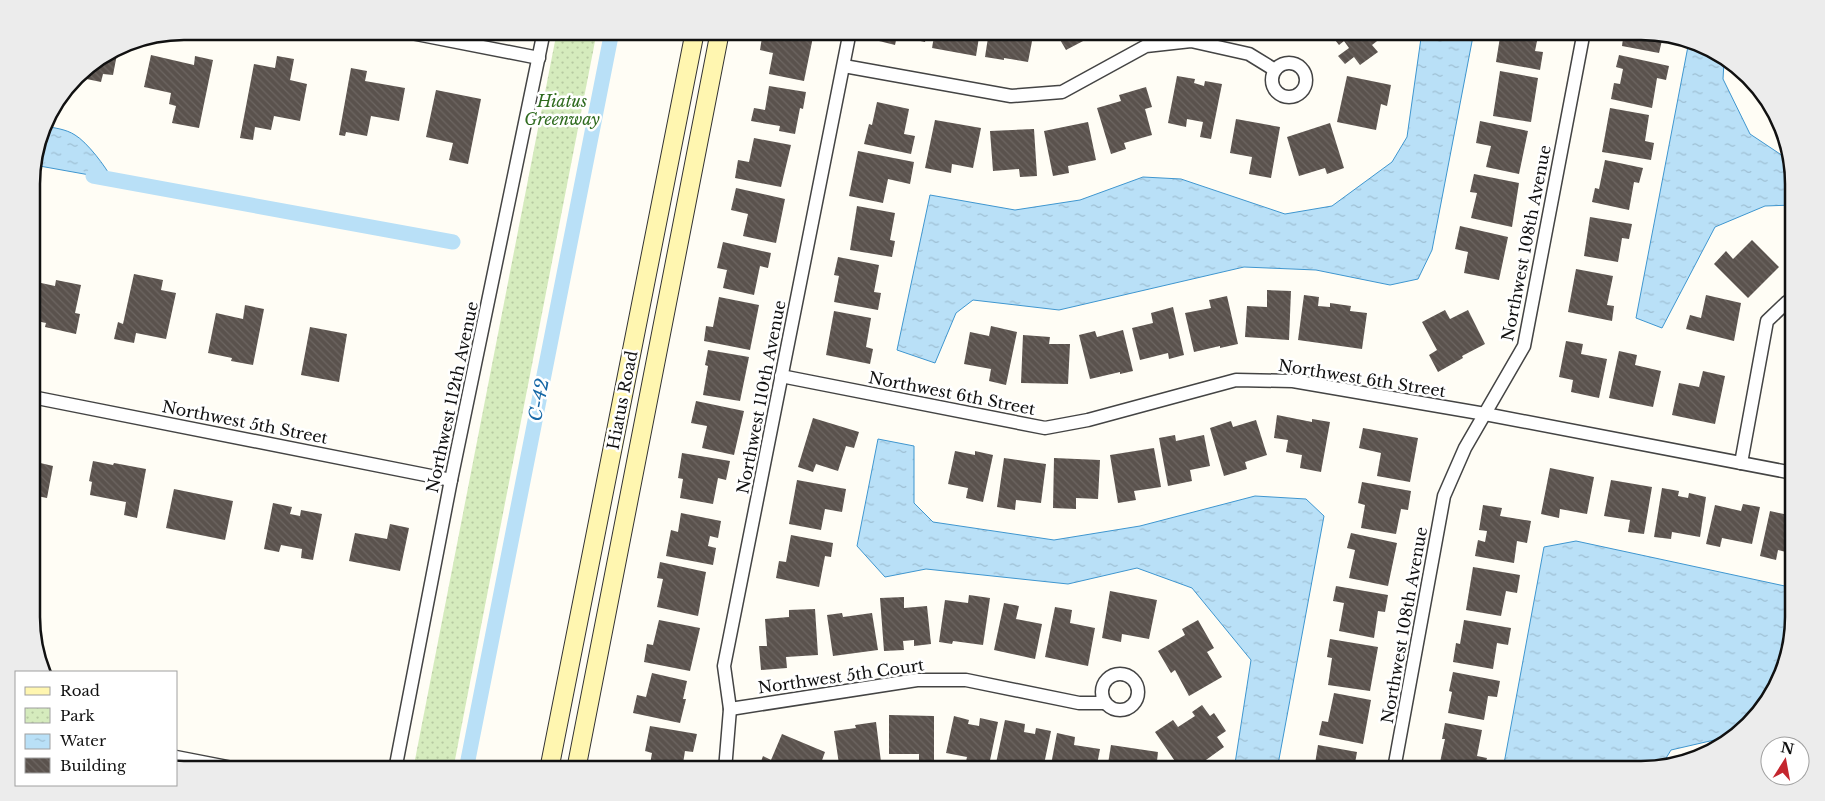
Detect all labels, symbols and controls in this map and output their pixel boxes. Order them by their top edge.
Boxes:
park label: Hiatus Greenway [524,91,600,129]
street label: Northwest 108th Avenue [1497,143,1555,343]
street label: Northwest 110th Avenue [732,298,790,496]
street label: Northwest 112th Avenue [422,299,482,495]
street label: Hiatus Road [603,349,641,451]
street label: Northwest 6th Street [1277,355,1447,401]
street label: Northwest 6th Street [867,367,1037,419]
water label: C-42 [524,377,554,423]
street label: Northwest 5th Street [161,396,329,448]
street label: Northwest 108th Avenue [1377,525,1431,725]
street label: Northwest 5th Court [757,654,925,698]
legend [15,671,178,786]
text: Road [60,681,100,700]
text: Park [60,706,96,725]
text: Water [59,731,107,750]
north arrow [1760,736,1810,786]
text: N [1779,738,1796,758]
text: Building [60,756,127,775]

